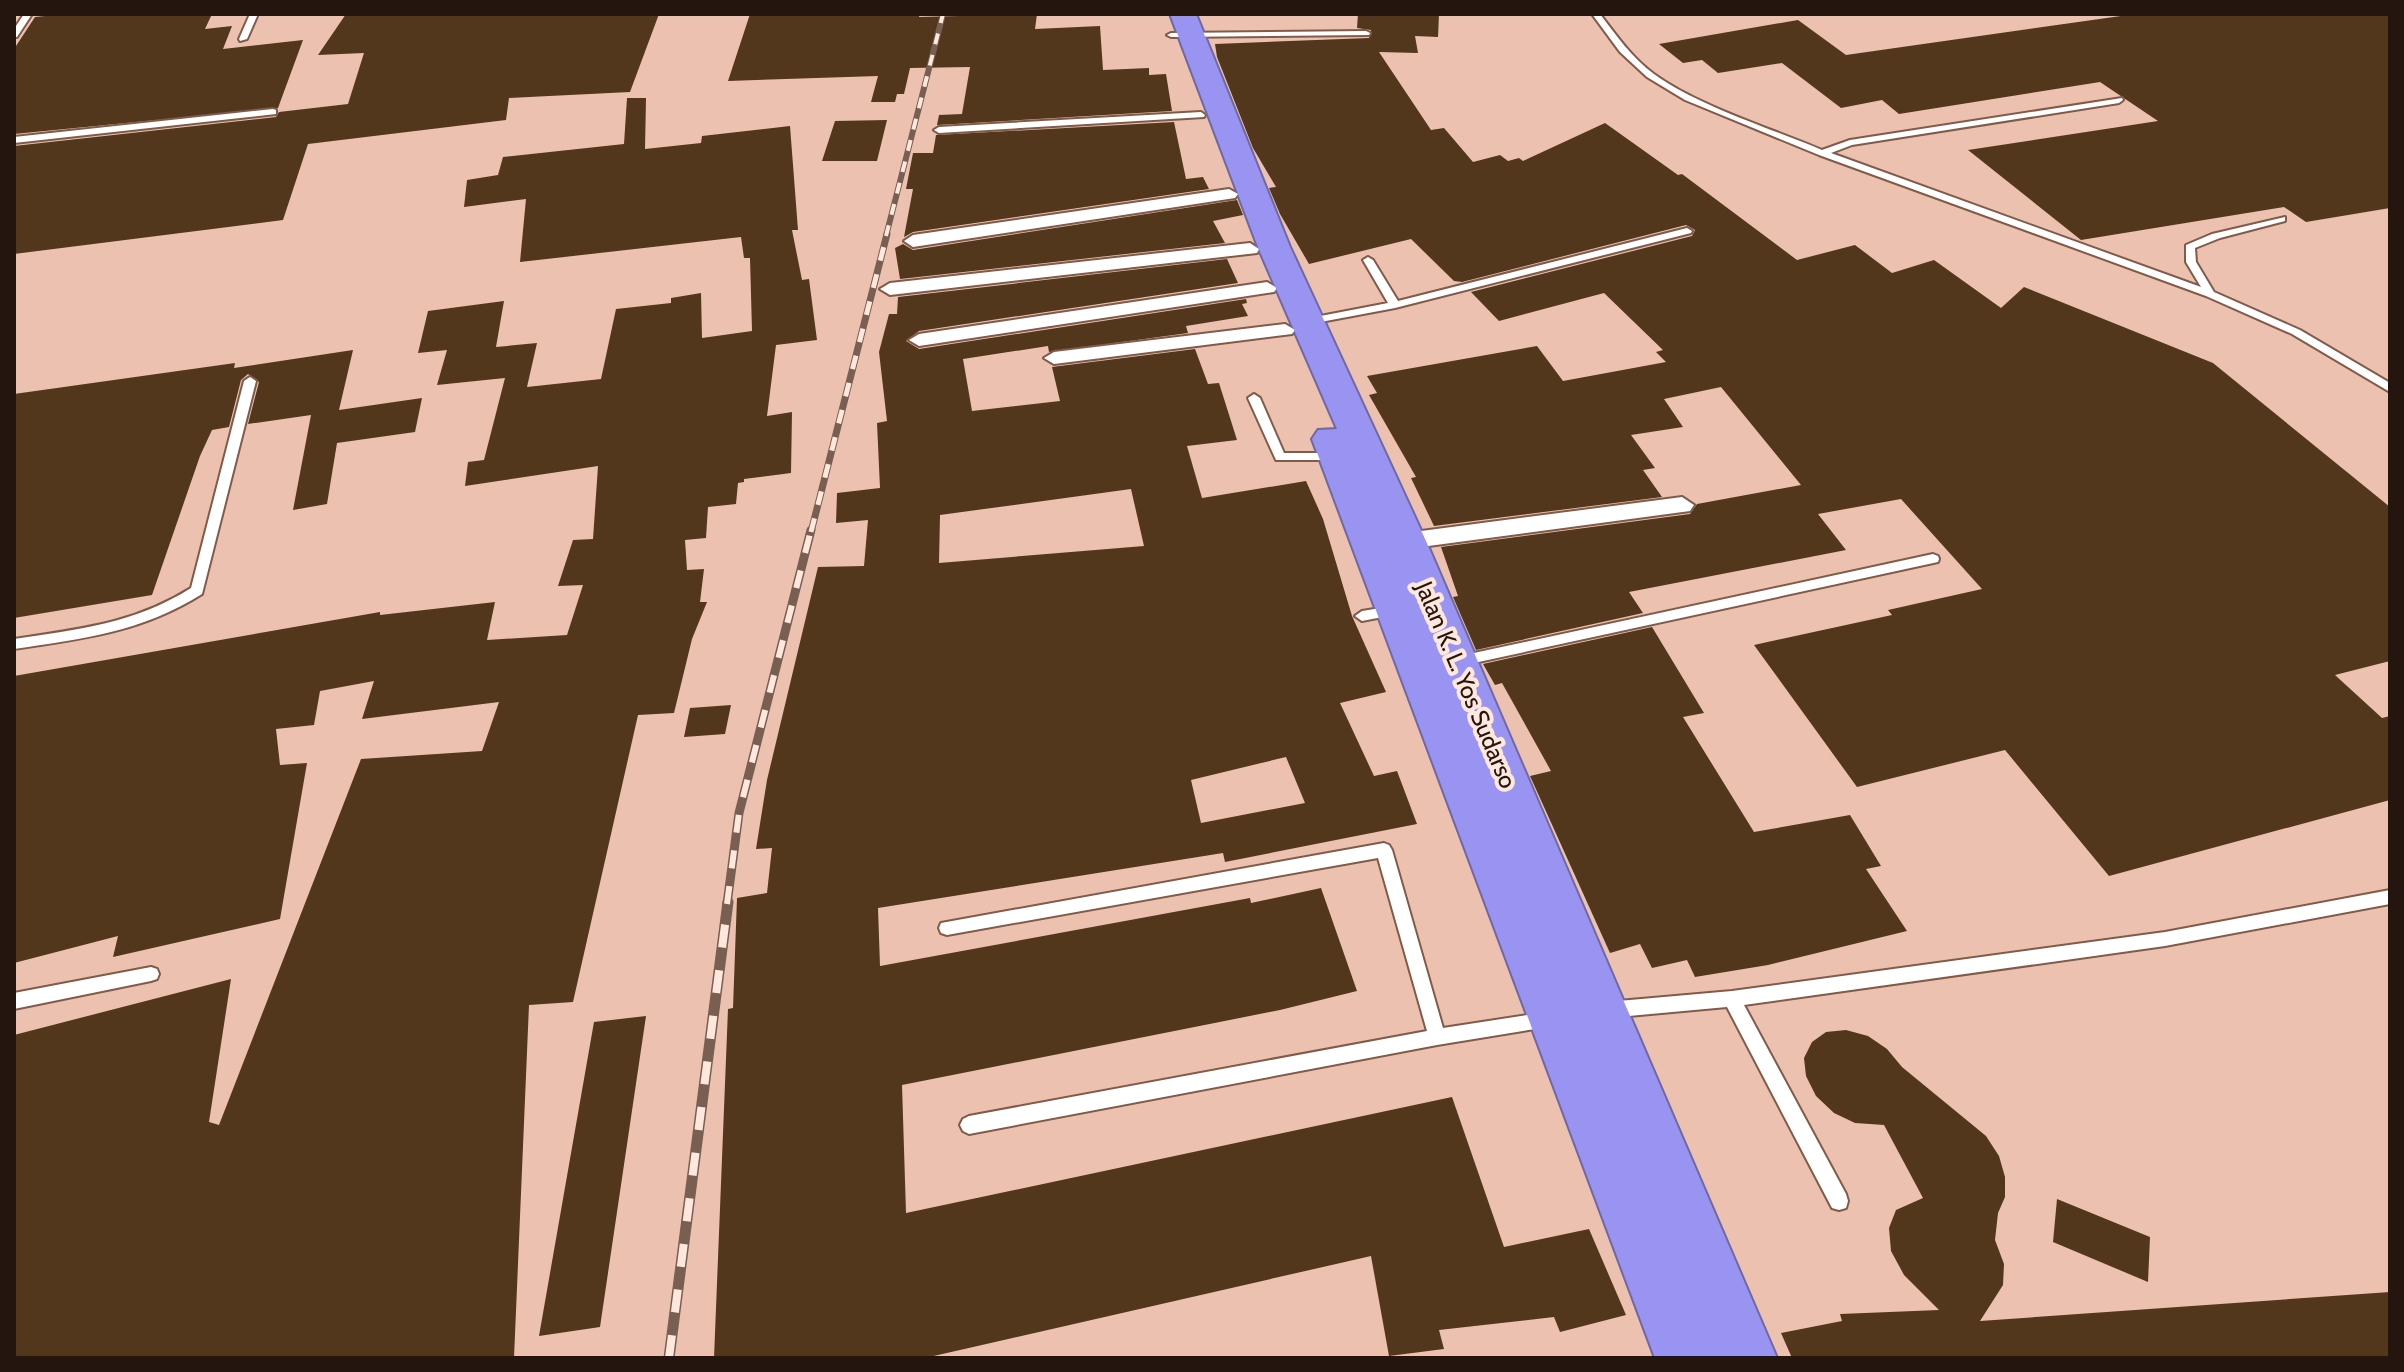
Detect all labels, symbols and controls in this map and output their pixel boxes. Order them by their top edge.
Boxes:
street label: Jalan K. L. Yos Sudarso [1409,576,1523,793]

